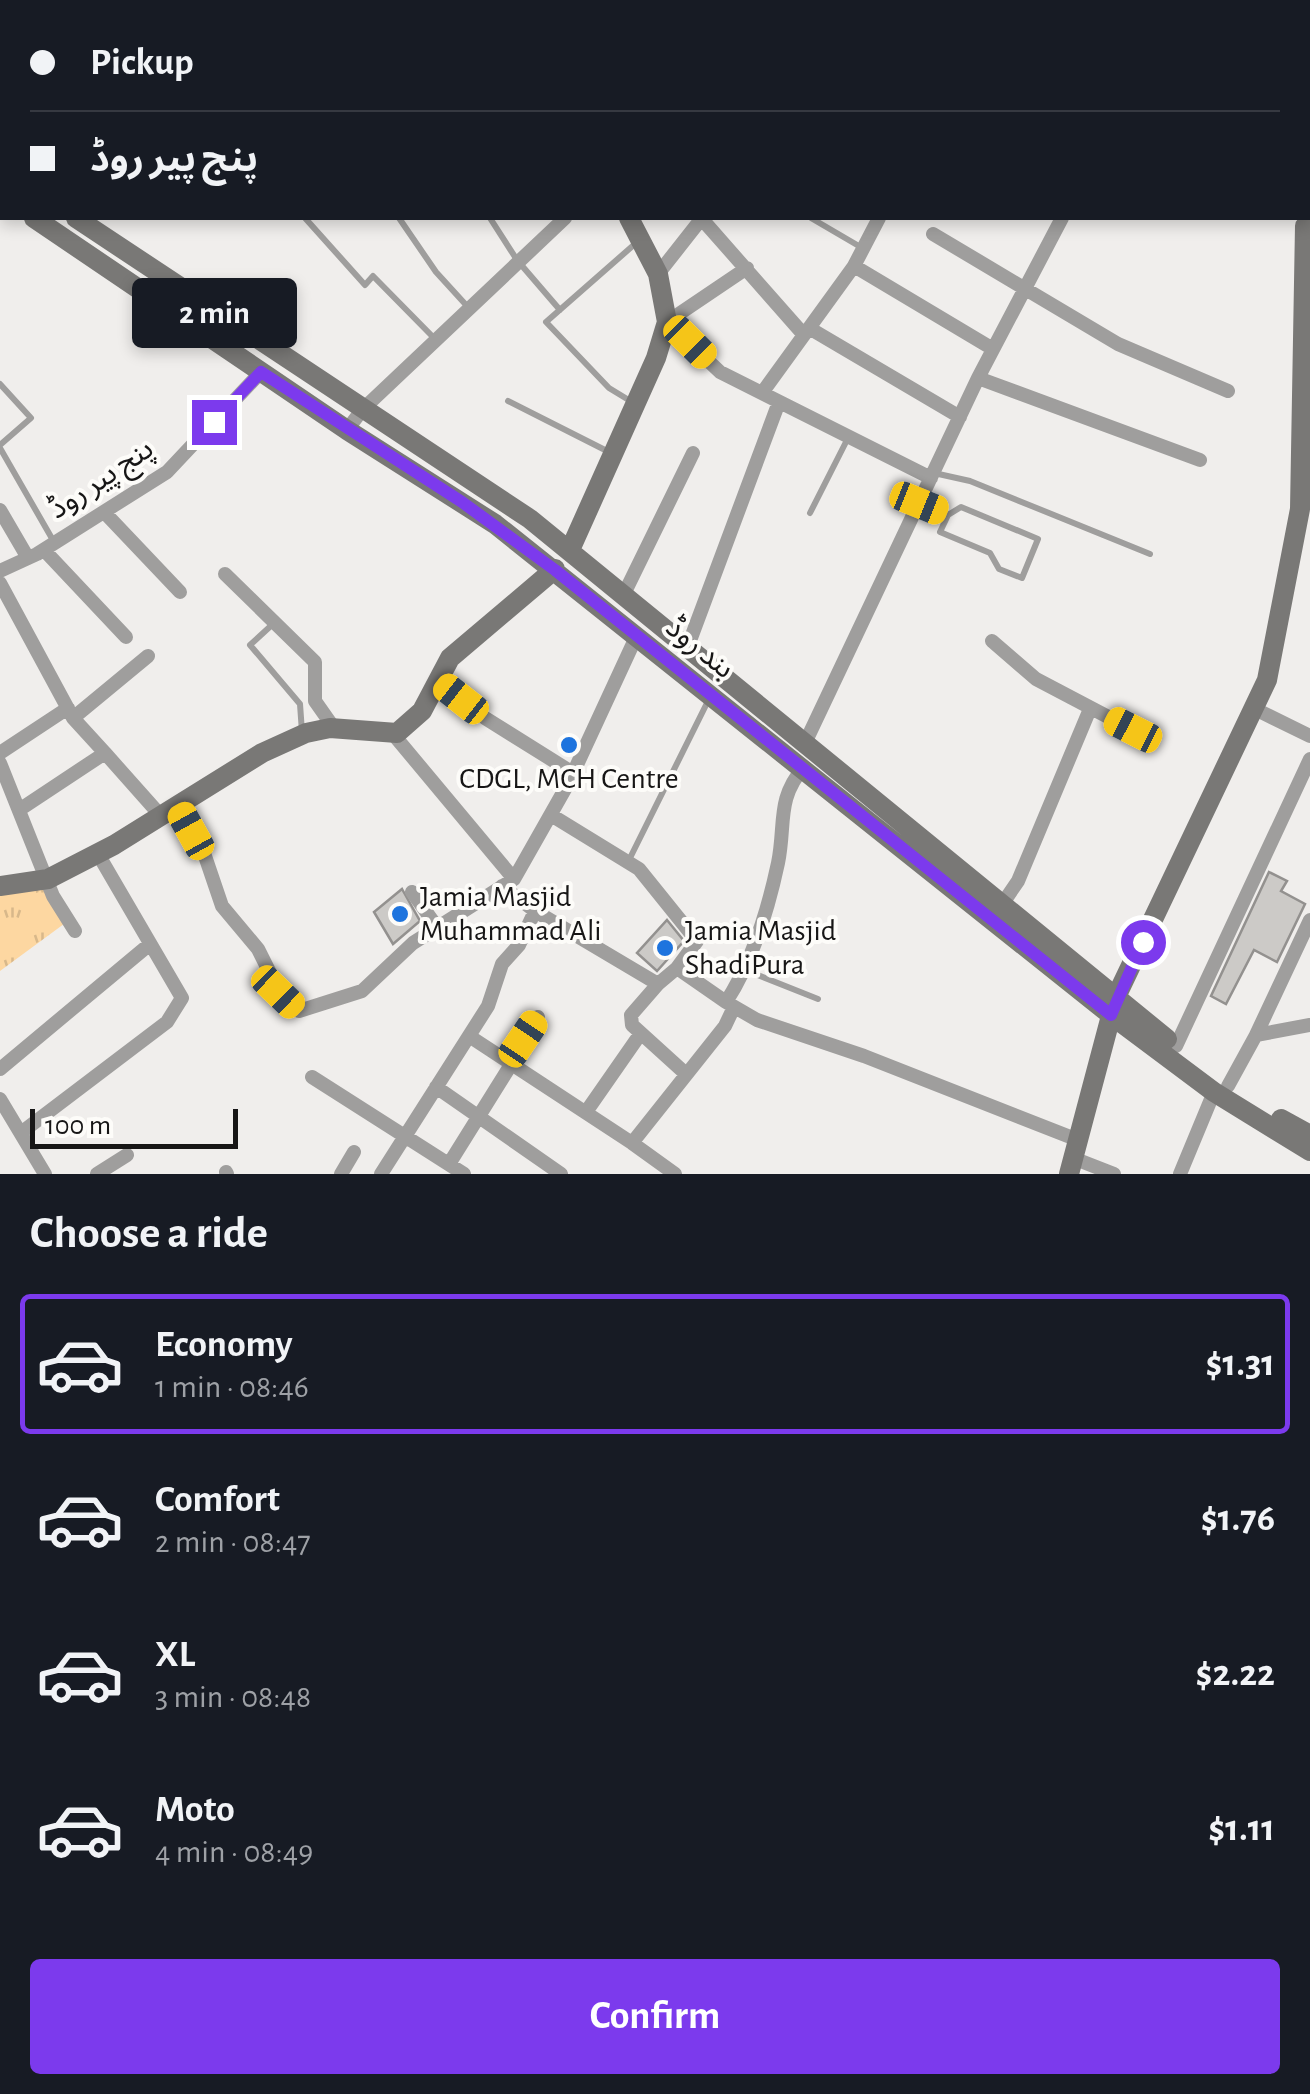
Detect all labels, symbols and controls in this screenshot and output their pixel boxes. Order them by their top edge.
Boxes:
text: Pickup [90,44,194,82]
text: پنج پیر روڈ [90,141,258,179]
callout: 2 min [132,277,296,347]
text: 2 min [179,297,250,329]
car [658,310,722,374]
route end [192,400,237,445]
street label: پنج پیر روڈ [42,432,162,530]
car [886,478,952,528]
street label: بند روڈ [660,610,741,685]
car [428,669,494,729]
car [1099,703,1167,757]
marker: CDGL, MCH Centre [558,734,580,756]
place label: CDGL, MCH Centre [459,764,679,794]
car [163,797,219,865]
place label: Jamia Masjid Muhammad Ali [420,882,602,946]
marker: Jamia Masjid Muhammad Ali [389,903,411,925]
place label: Jamia Masjid ShadiPura [685,916,836,980]
route start [1121,920,1166,965]
marker: Jamia Masjid ShadiPura [654,937,676,959]
car [246,960,310,1024]
car [494,1006,552,1072]
scale bar [30,1104,238,1148]
text: 100 m [45,1112,111,1140]
text: Choose a ride [30,1211,268,1256]
icon: car [35,1319,125,1409]
text: Economy [155,1326,293,1364]
text: $1.31 [1205,1345,1275,1383]
text: 1 min · 08:46 [155,1371,309,1403]
icon: car [35,1474,125,1564]
text: Comfort [155,1481,280,1519]
text: $1.76 [1201,1500,1275,1538]
text: 2 min · 08:47 [155,1526,311,1558]
icon: car [35,1629,125,1719]
text: XL [155,1636,195,1674]
text: $2.22 [1196,1655,1275,1693]
text: 3 min · 08:48 [155,1681,311,1713]
icon: car [35,1784,125,1874]
text: Moto [155,1791,235,1829]
text: $1.11 [1208,1810,1275,1848]
text: 4 min · 08:49 [155,1836,313,1868]
button: Confirm [30,1959,1280,2074]

